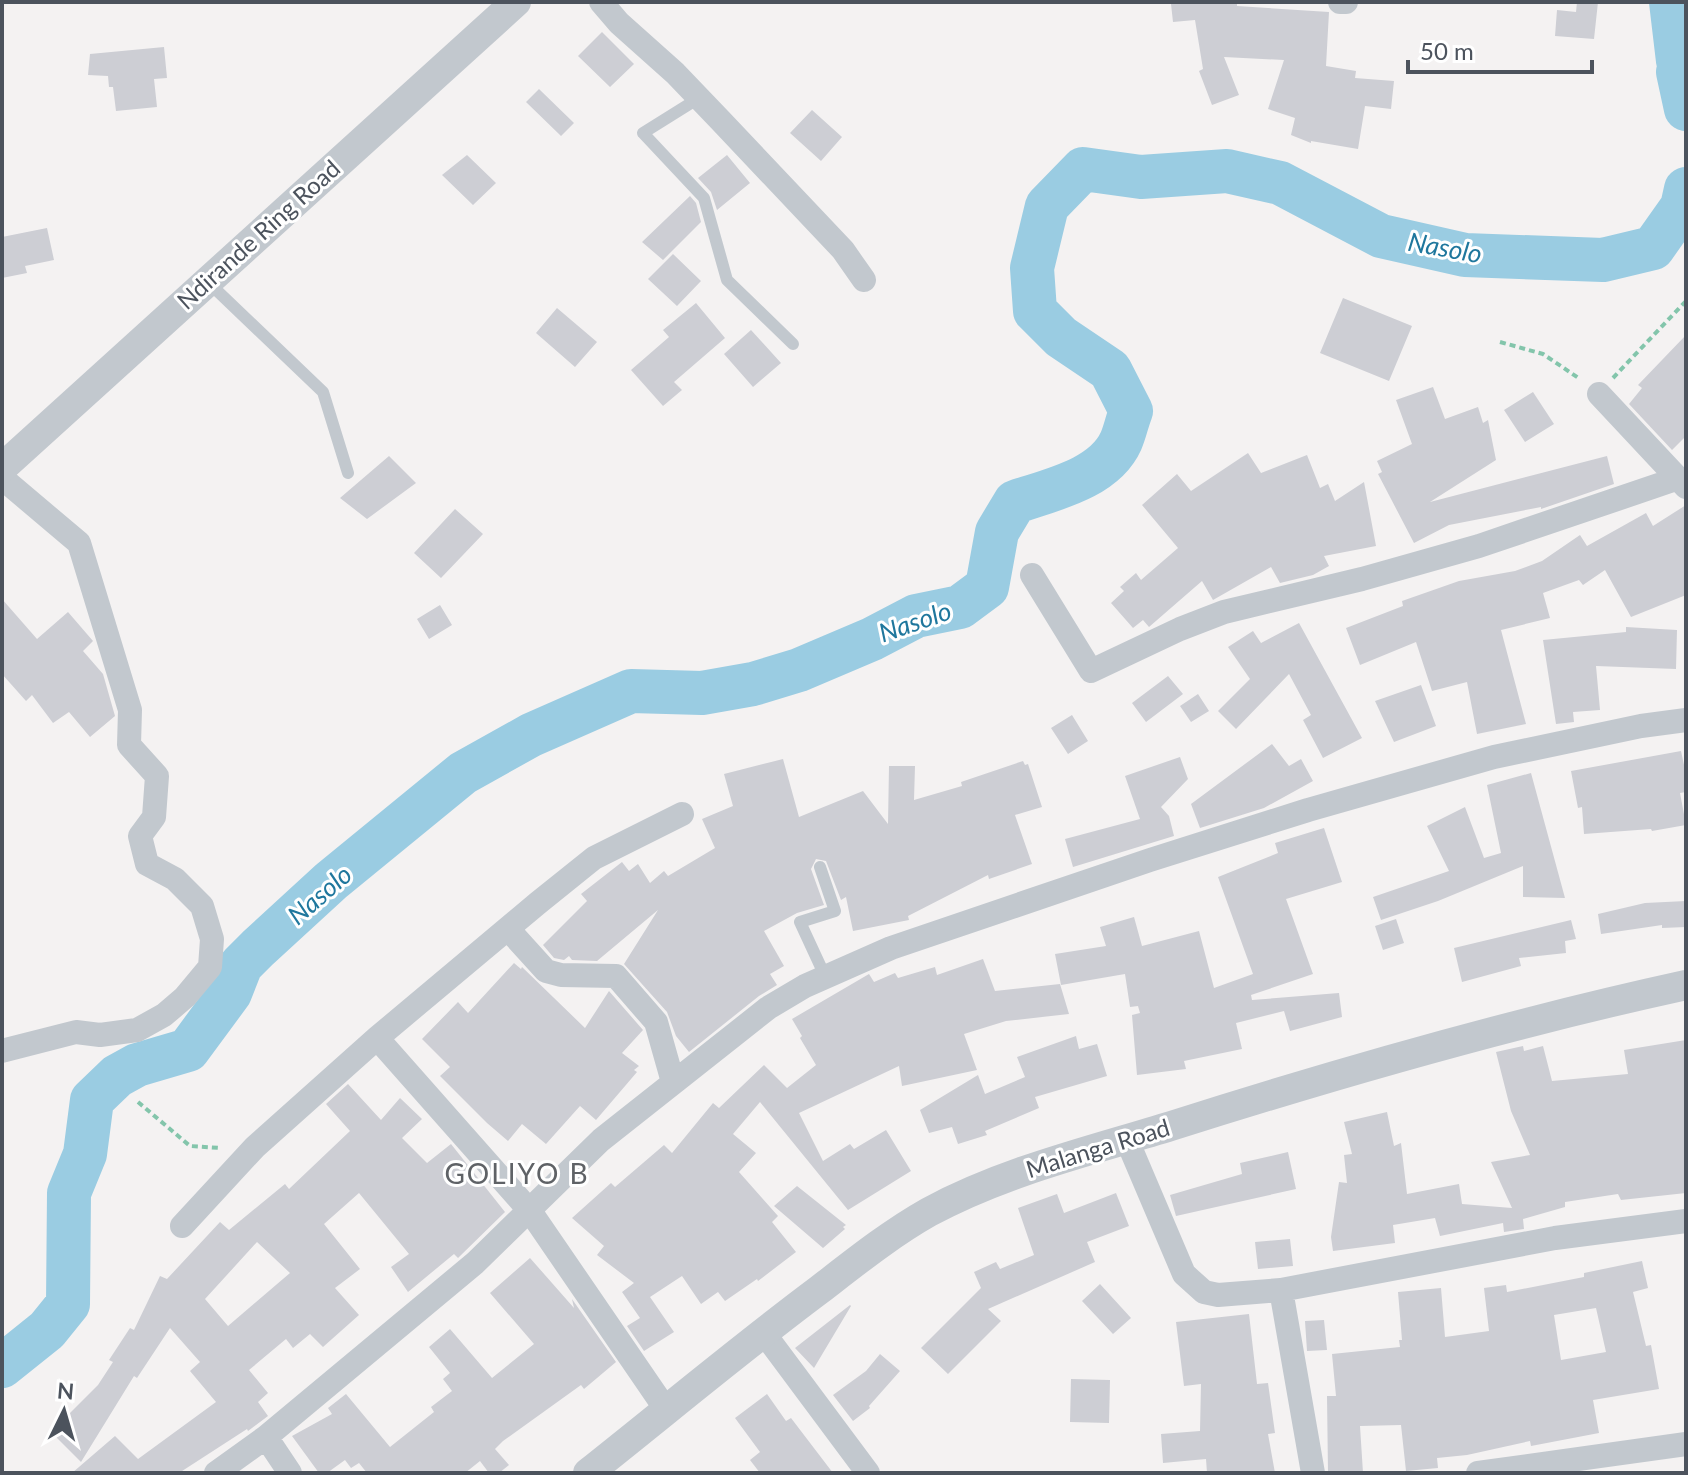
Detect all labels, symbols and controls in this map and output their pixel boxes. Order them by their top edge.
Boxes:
scale bar [1408,24,1592,74]
text: 50 m [1420,36,1474,65]
street label: Ndirande Ring Road [171,153,345,315]
water label: Nasolo [1406,225,1485,269]
water label: Nasolo [874,594,955,648]
water label: Nasolo [281,858,358,931]
street label: Malanga Road [1022,1112,1173,1183]
district label: GOLIYO B [444,1156,590,1190]
north arrow [24,1371,104,1451]
text: N [56,1376,75,1405]

